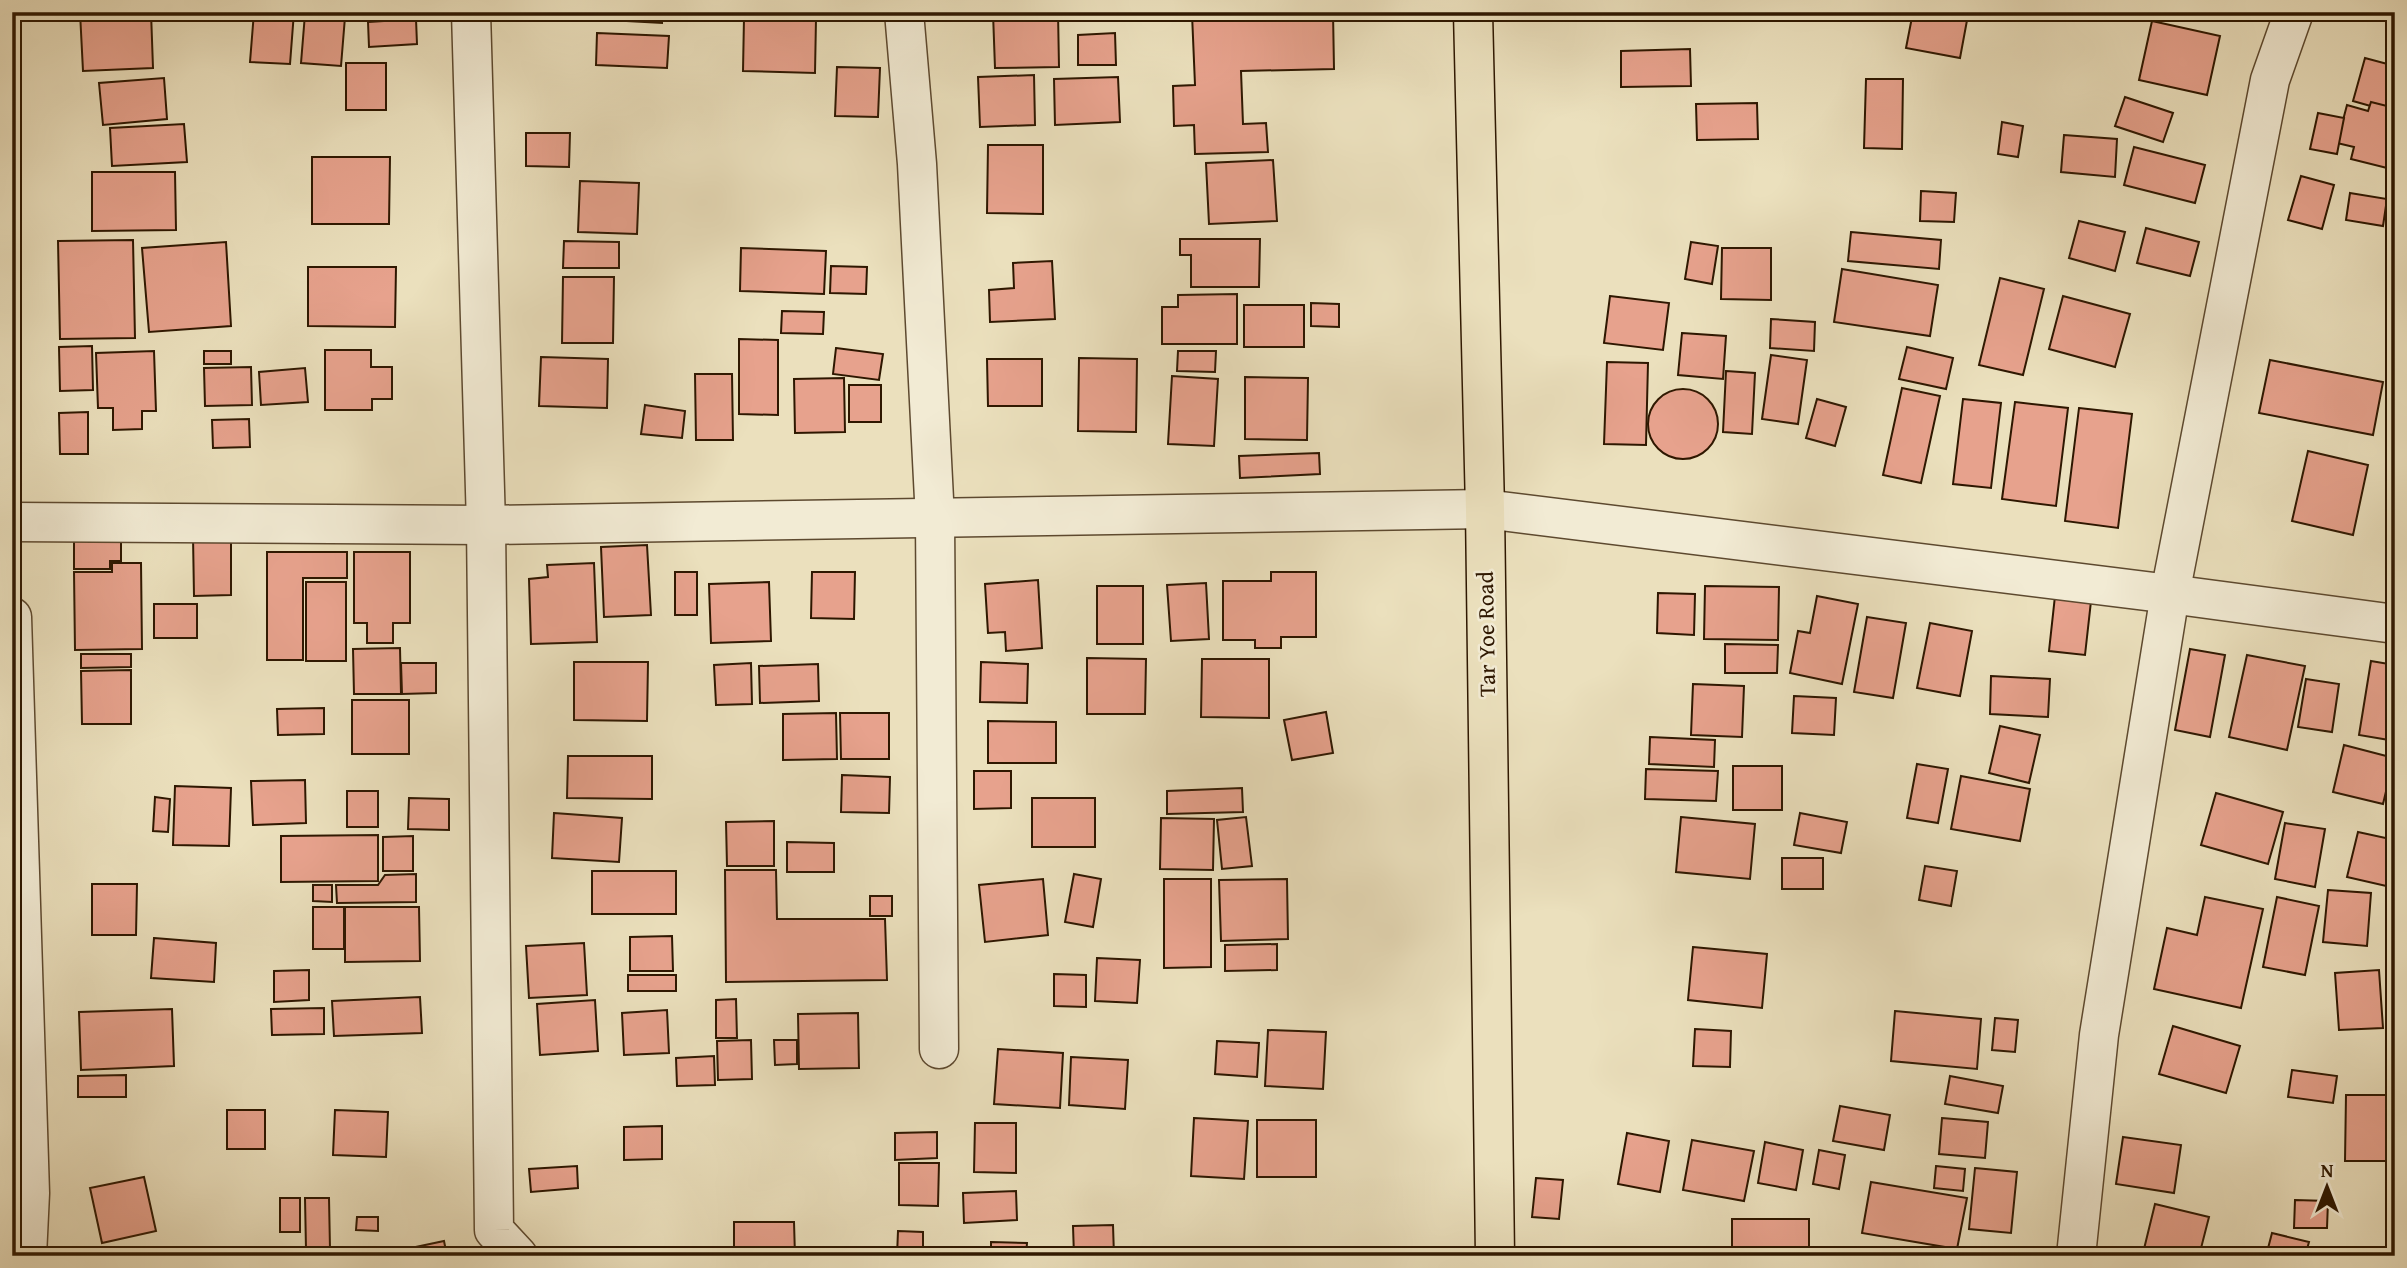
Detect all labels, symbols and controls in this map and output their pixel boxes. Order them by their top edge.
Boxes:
street label: Tar Yoe Road [1468,570,1503,697]
north arrow [2292,1152,2362,1222]
text: N [2321,1156,2334,1184]

